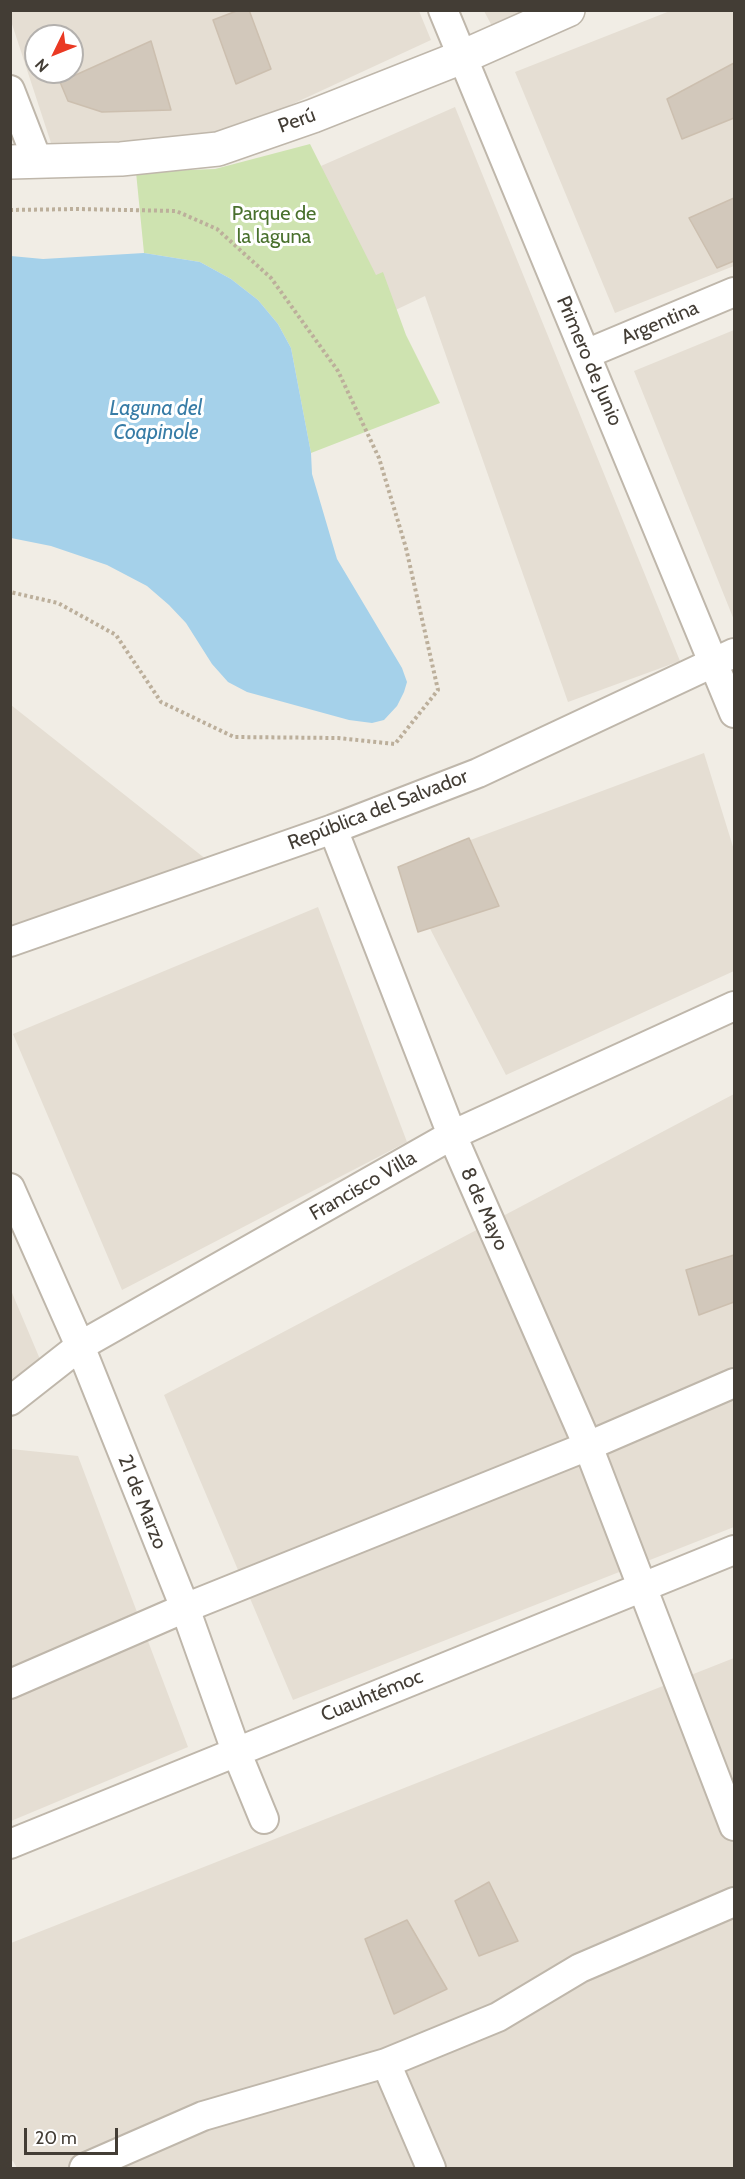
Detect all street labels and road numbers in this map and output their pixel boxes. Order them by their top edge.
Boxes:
street label: Perú [275,103,319,139]
street label: Primero de Junio [551,292,627,430]
street label: Argentina [618,296,702,350]
street label: República del Salvador [285,765,471,855]
street label: Francisco Villa [306,1146,420,1226]
street label: 8 de Mayo [455,1164,513,1254]
street label: 21 de Marzo [112,1451,172,1553]
street label: Cuauhtémoc [318,1665,426,1727]

